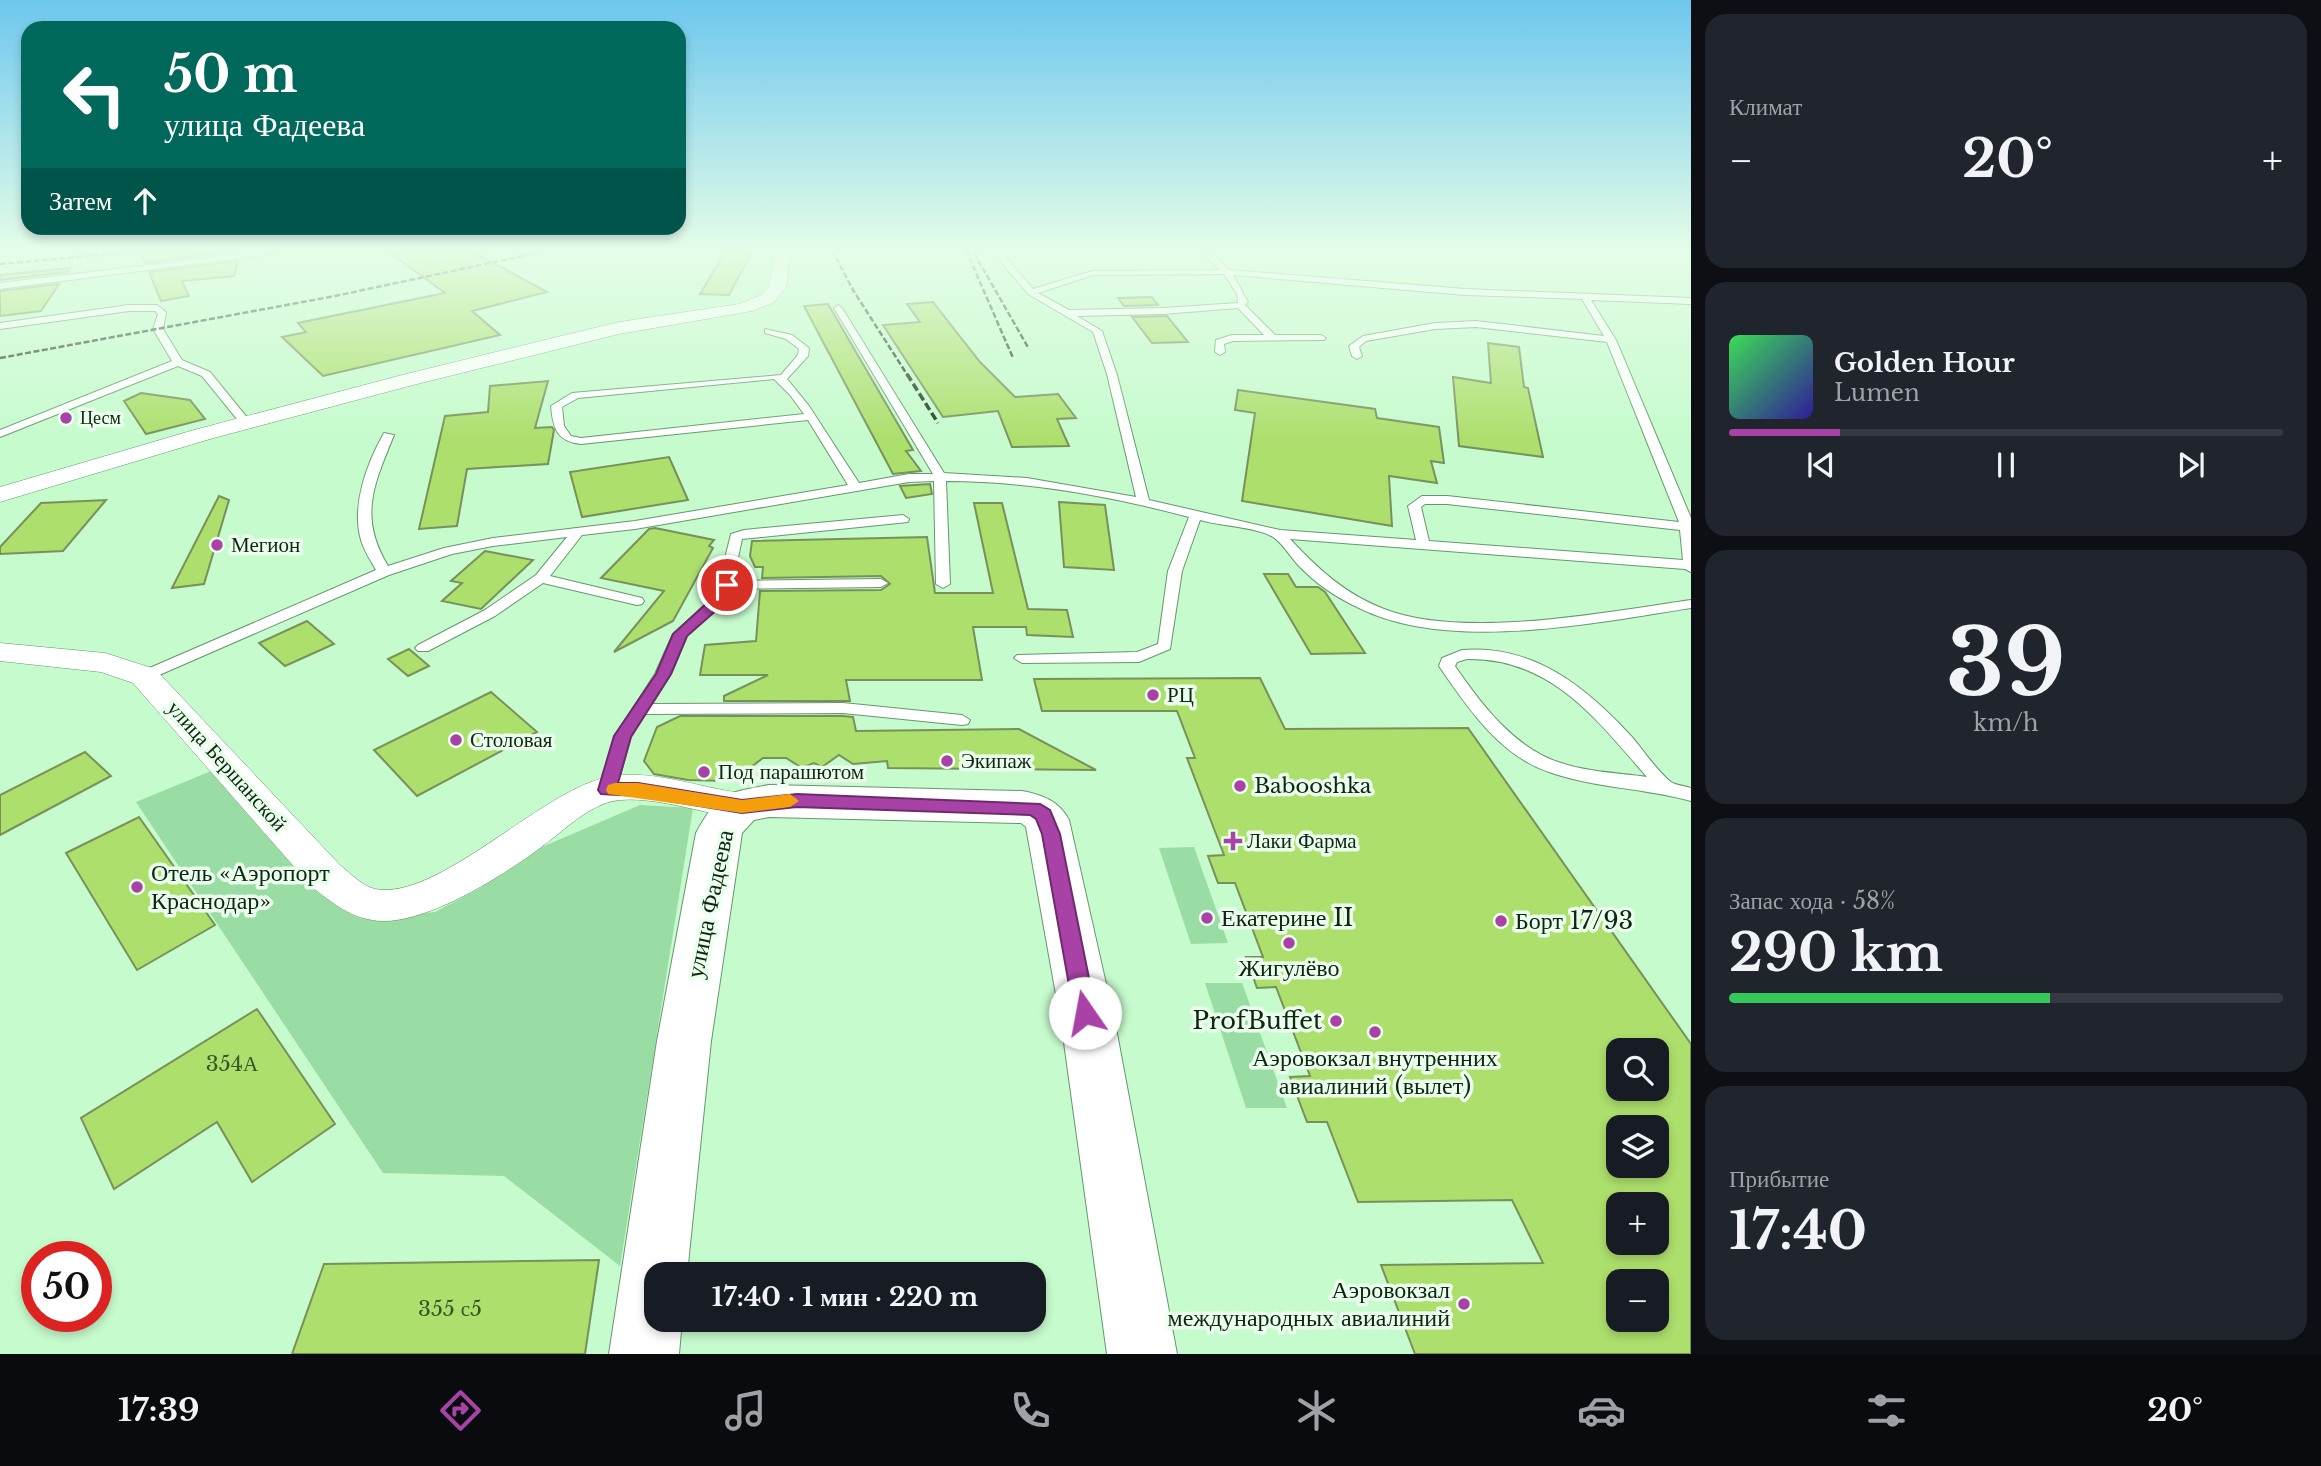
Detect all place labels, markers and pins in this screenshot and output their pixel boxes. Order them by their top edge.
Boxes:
place label: Цесм [80,407,121,429]
marker: Цесм [58,410,74,426]
place label: Мегион [231,532,300,558]
marker: Мегион [209,537,225,553]
pin [697,555,757,615]
place label: РЦ [1167,682,1194,708]
marker: РЦ [1145,687,1161,703]
place label: Столовая [470,727,553,753]
marker: Столовая [448,732,464,748]
place label: Экипаж [961,748,1032,774]
marker: Экипаж [939,753,955,769]
place label: Под парашютом [718,759,864,785]
marker: Под парашютом [696,764,712,780]
place label: Babooshka [1254,773,1372,799]
marker: Babooshka [1232,778,1248,794]
place label: Лаки Фарма [1247,828,1357,854]
marker: Лаки Фарма [1225,833,1241,849]
place label: Отель «Аэропорт Краснодар» [151,858,330,915]
marker: Отель «Аэропорт Краснодар» [129,879,145,895]
place label: Екатерине II [1221,903,1353,932]
place label: Борт 17/93 [1515,906,1633,935]
marker: Екатерине II [1199,910,1215,926]
marker: Борт 17/93 [1493,913,1509,929]
marker: Жигулёво [1281,935,1297,951]
place label: Жигулёво [1239,953,1339,982]
place label: ProfBuffet [1193,1006,1322,1035]
marker: ProfBuffet [1328,1013,1344,1029]
marker: Аэровокзал внутренних авиалиний (вылет) [1367,1024,1383,1040]
place label: Аэровокзал внутренних авиалиний (вылет) [1252,1043,1498,1100]
place label: Аэровокзал международных авиалиний [1167,1275,1450,1332]
marker: Аэровокзал международных авиалиний [1456,1296,1472,1312]

